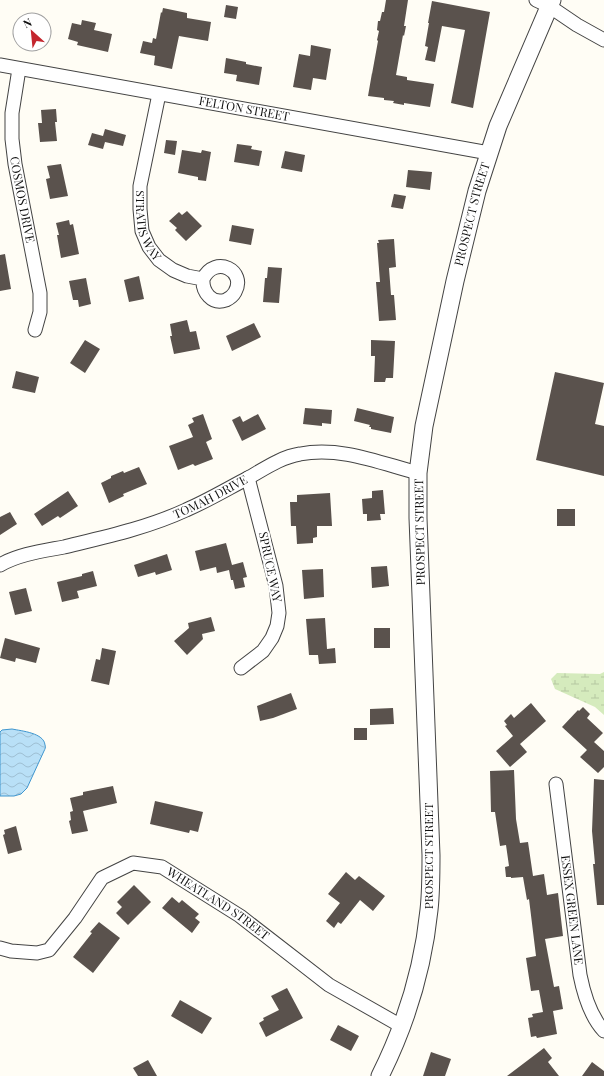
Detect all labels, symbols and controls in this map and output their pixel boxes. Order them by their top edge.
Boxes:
north arrow [12,12,52,52]
text: N [20,14,34,31]
street label: FELTON STREET [198,92,291,124]
street label: COSMOS DRIVE [7,155,39,244]
street label: PROSPECT STREET [450,159,493,267]
street label: STRATIS WAY [133,190,166,264]
street label: TOMAH DRIVE [170,471,250,522]
street label: PROSPECT STREET [410,478,428,585]
street label: SPRUCE WAY [256,530,286,604]
street label: PROSPECT STREET [420,802,436,909]
street label: ESSEX GREEN LANE [558,854,588,966]
street label: WHEATLAND STREET [163,863,274,943]

